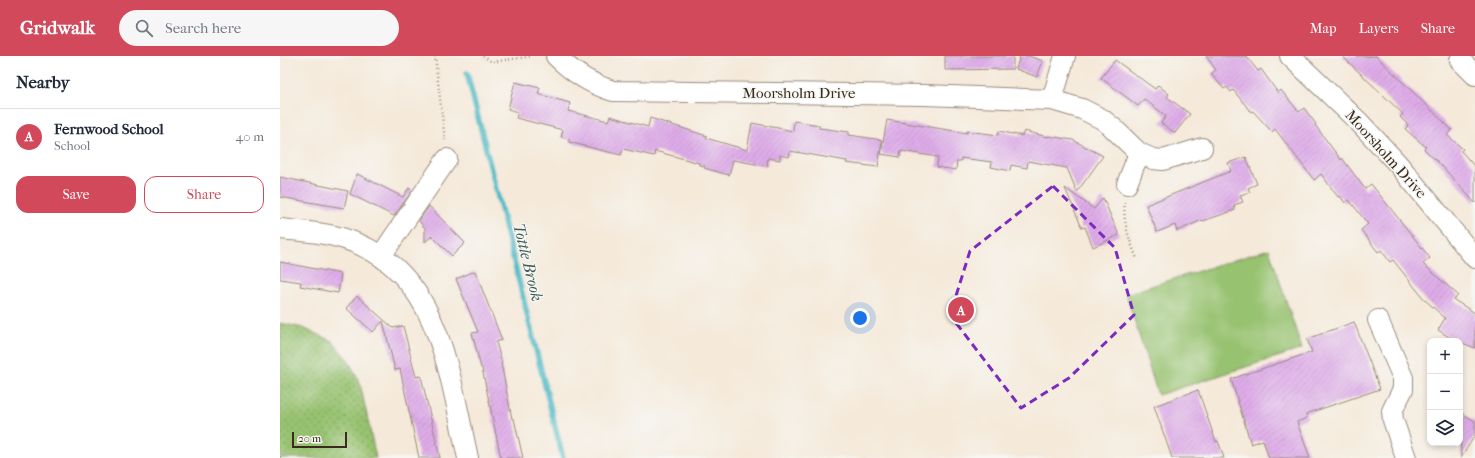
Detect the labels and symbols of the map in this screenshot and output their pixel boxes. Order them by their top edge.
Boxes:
street label: Moorsholm Drive [743,84,856,102]
street label: Moorsholm Drive [1342,106,1431,202]
water label: Tottle Brook [509,221,547,303]
pin: A [948,295,974,325]
your location [850,308,870,328]
scale bar [292,430,347,449]

